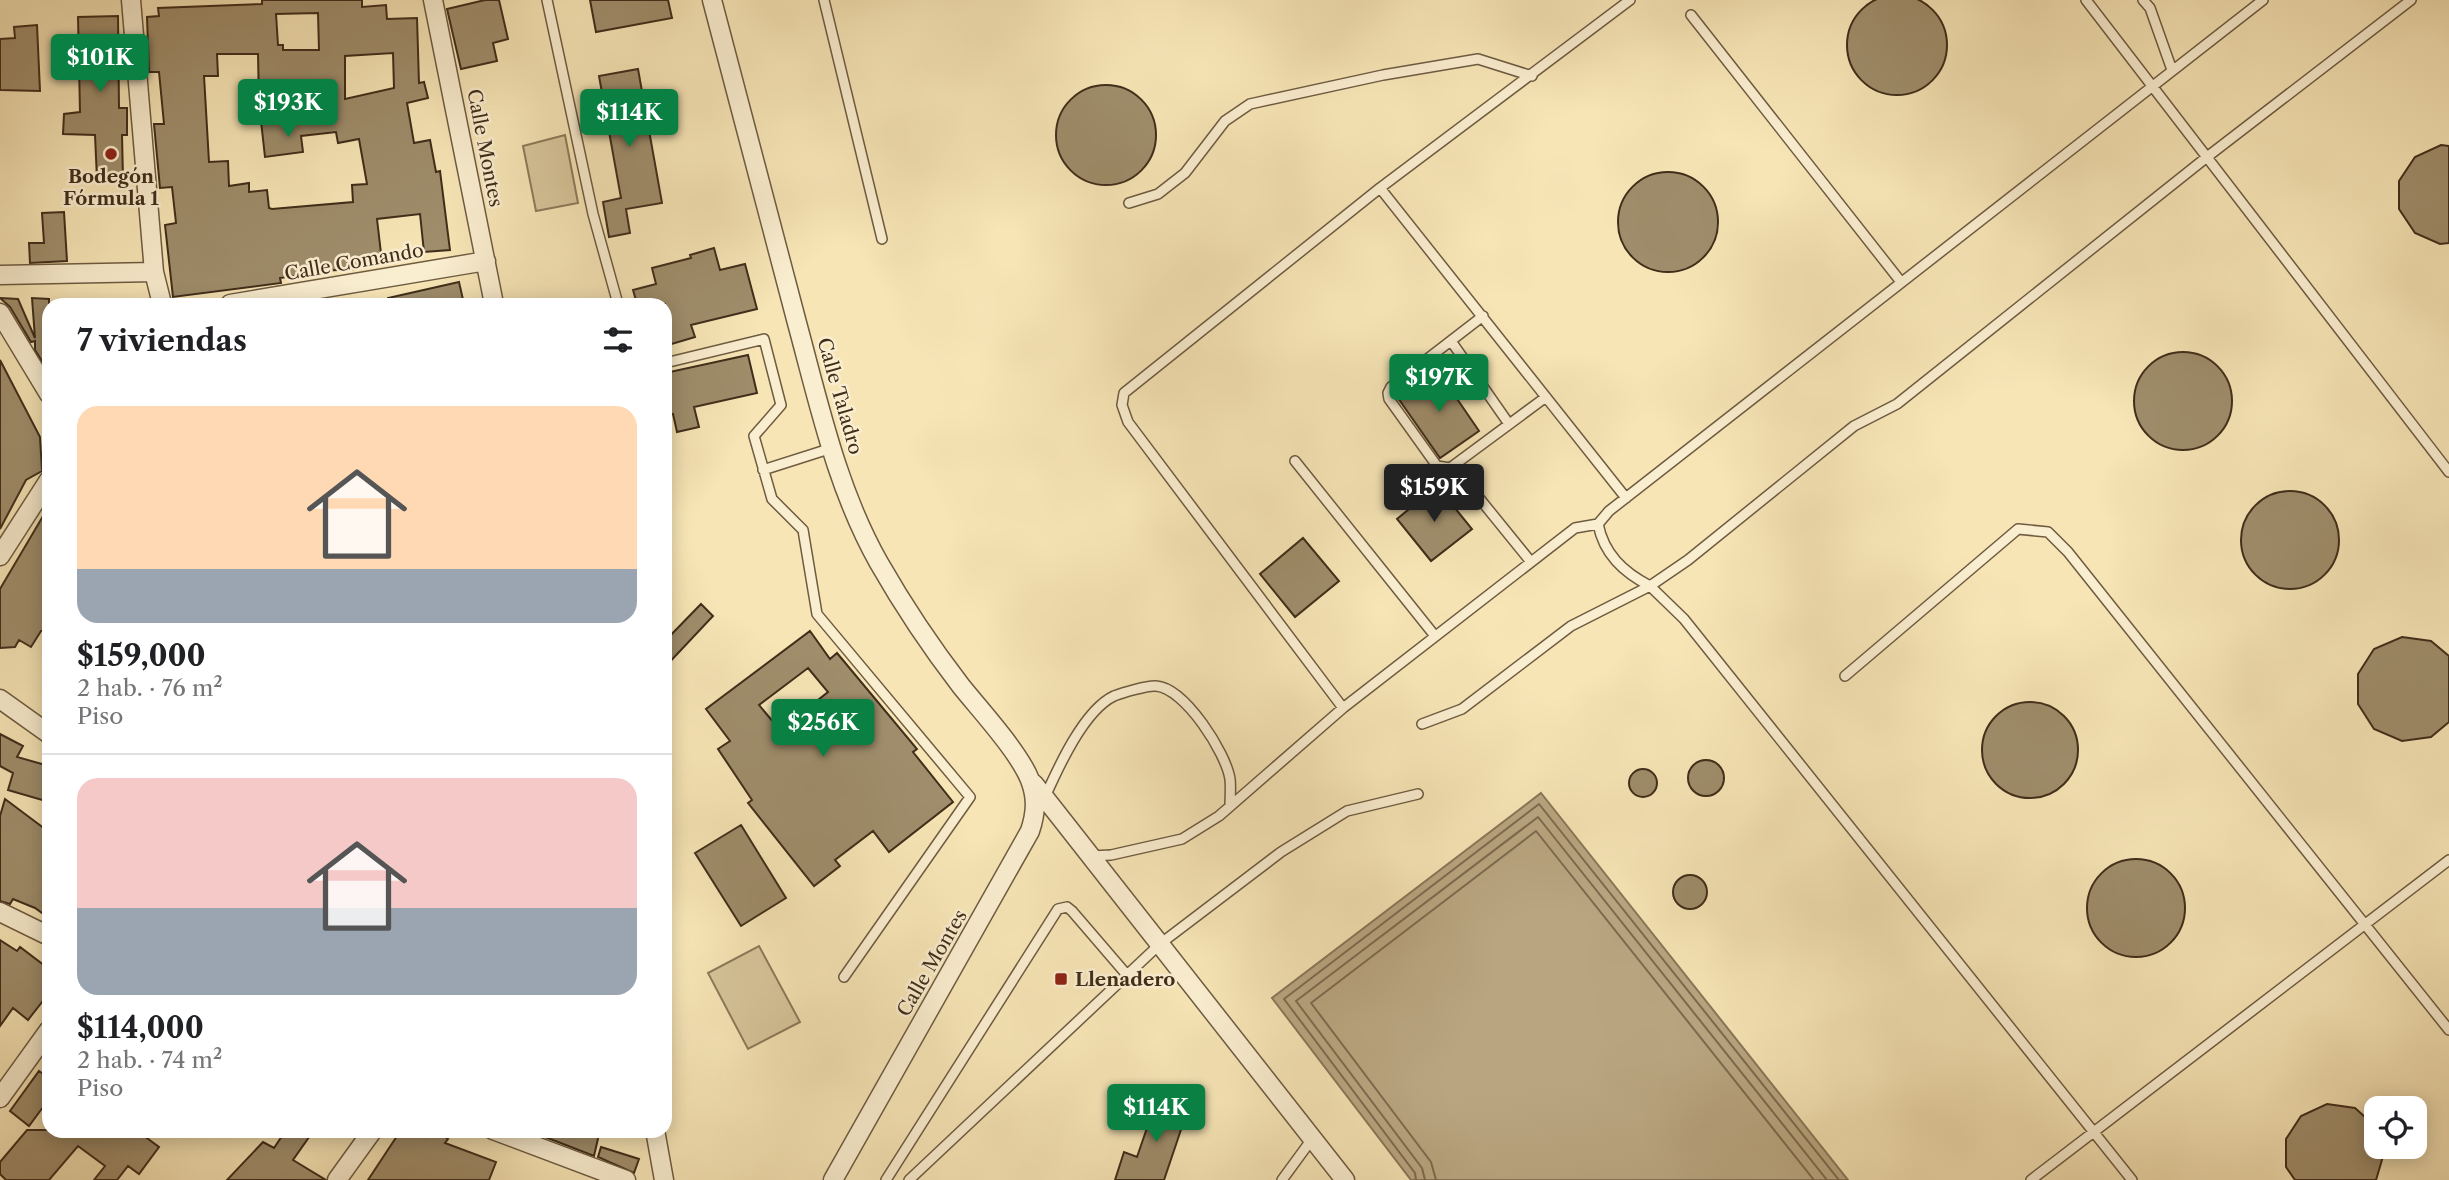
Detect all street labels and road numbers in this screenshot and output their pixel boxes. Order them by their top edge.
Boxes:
street label: Calle Montes [462,87,508,209]
street label: Calle Comando [283,238,425,286]
street label: Calle Taladro [812,335,868,457]
street label: Calle Montes [892,905,972,1021]

